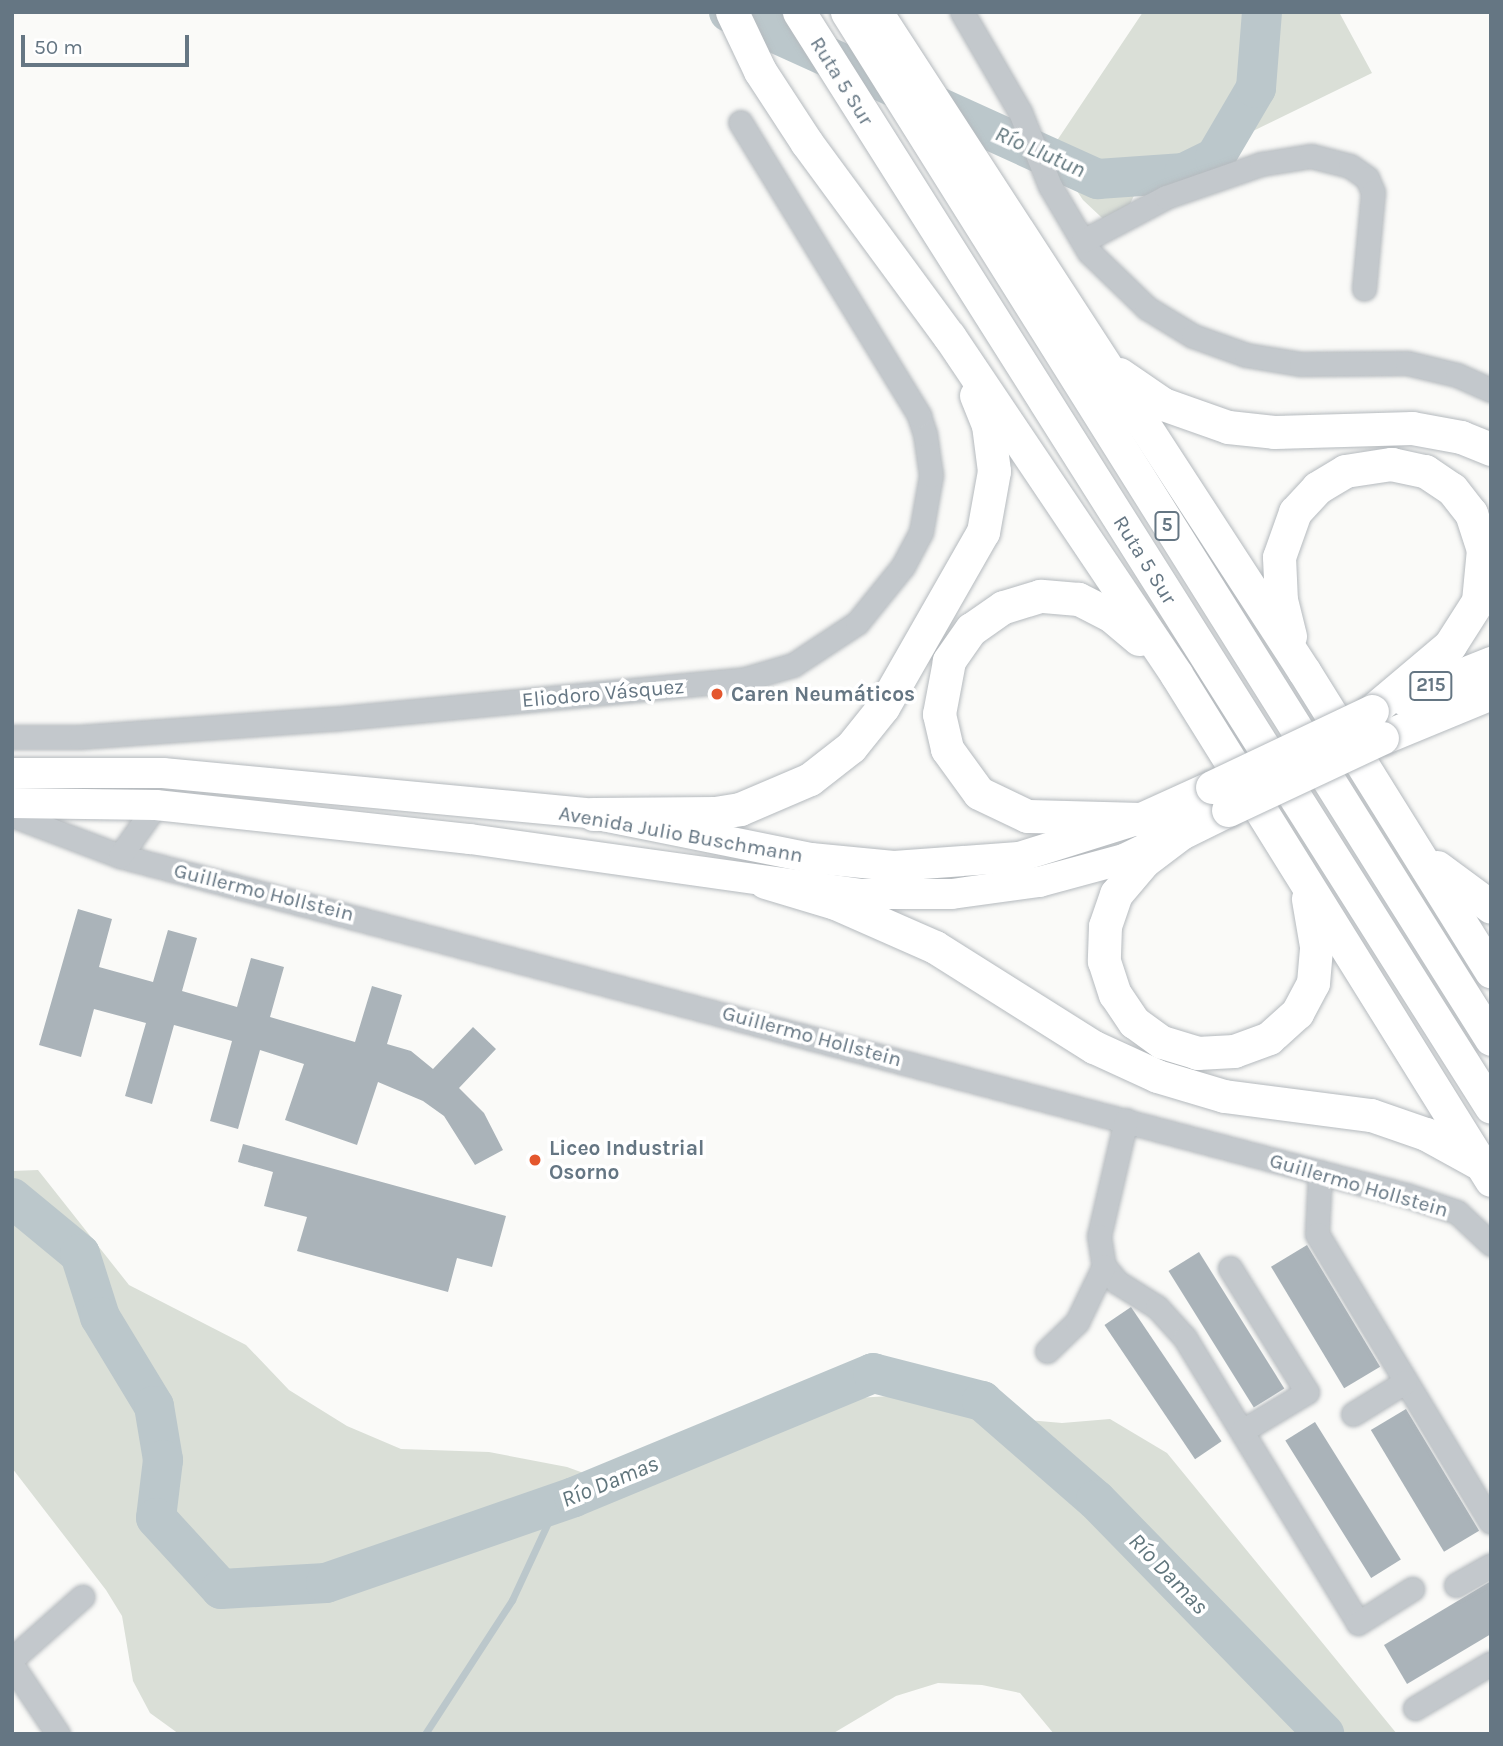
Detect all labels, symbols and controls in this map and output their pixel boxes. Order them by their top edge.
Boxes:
scale bar [24,21,192,65]
street label: Ruta 5 Sur [805,32,879,130]
text: 50 m [34,35,83,59]
water label: Río Llutun [991,120,1089,184]
road number: 5 [1153,510,1181,541]
street label: Ruta 5 Sur [1108,511,1182,609]
road number: 215 [1408,670,1454,702]
street label: Eliodoro Vásquez [521,673,685,713]
place label: Caren Neumáticos [731,681,915,707]
marker: Caren Neumáticos [709,686,725,702]
street label: Avenida Julio Buschmann [557,800,805,868]
street label: Guillermo Hollstein [171,857,357,927]
street label: Guillermo Hollstein [720,1000,904,1072]
place label: Liceo Industrial Osorno [549,1135,704,1185]
street label: Guillermo Hollstein [1267,1147,1451,1223]
marker: Liceo Industrial Osorno [527,1152,543,1168]
water label: Río Damas [557,1450,663,1514]
water label: Río Damas [1123,1528,1213,1620]

